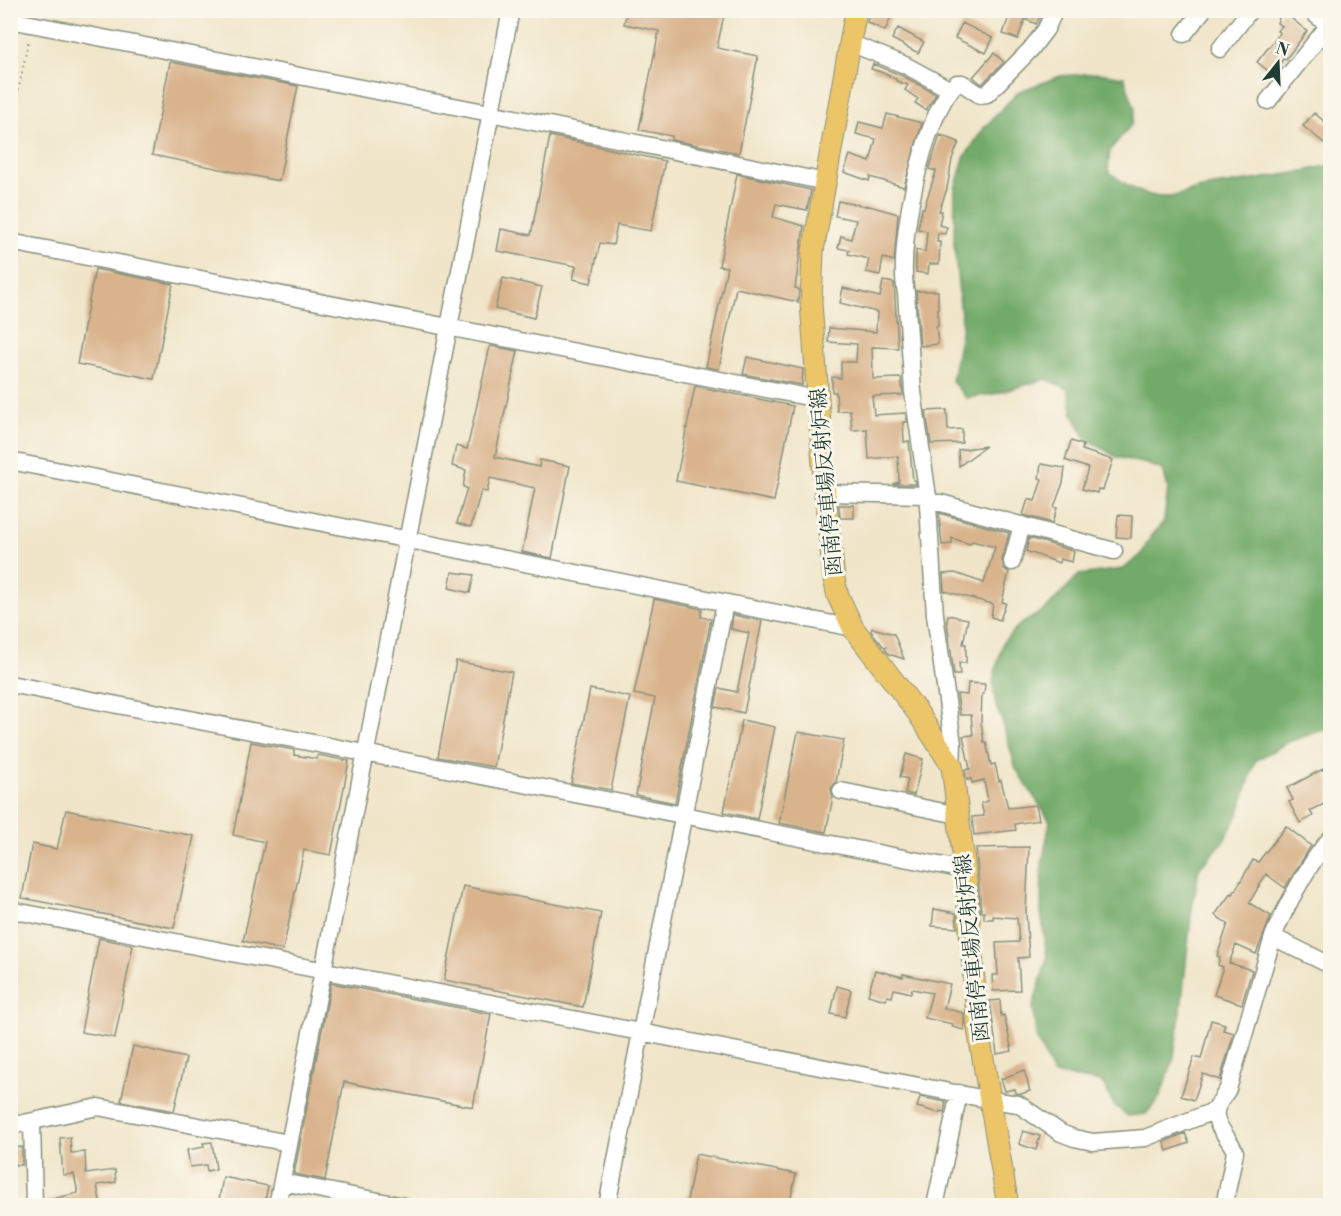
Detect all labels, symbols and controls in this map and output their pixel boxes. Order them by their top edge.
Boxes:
north arrow [1248,33,1308,93]
text: N [1273,38,1292,61]
street label: 函南停車場反射炉線 [806,387,848,577]
street label: 函南停車場反射炉線 [950,853,996,1043]

